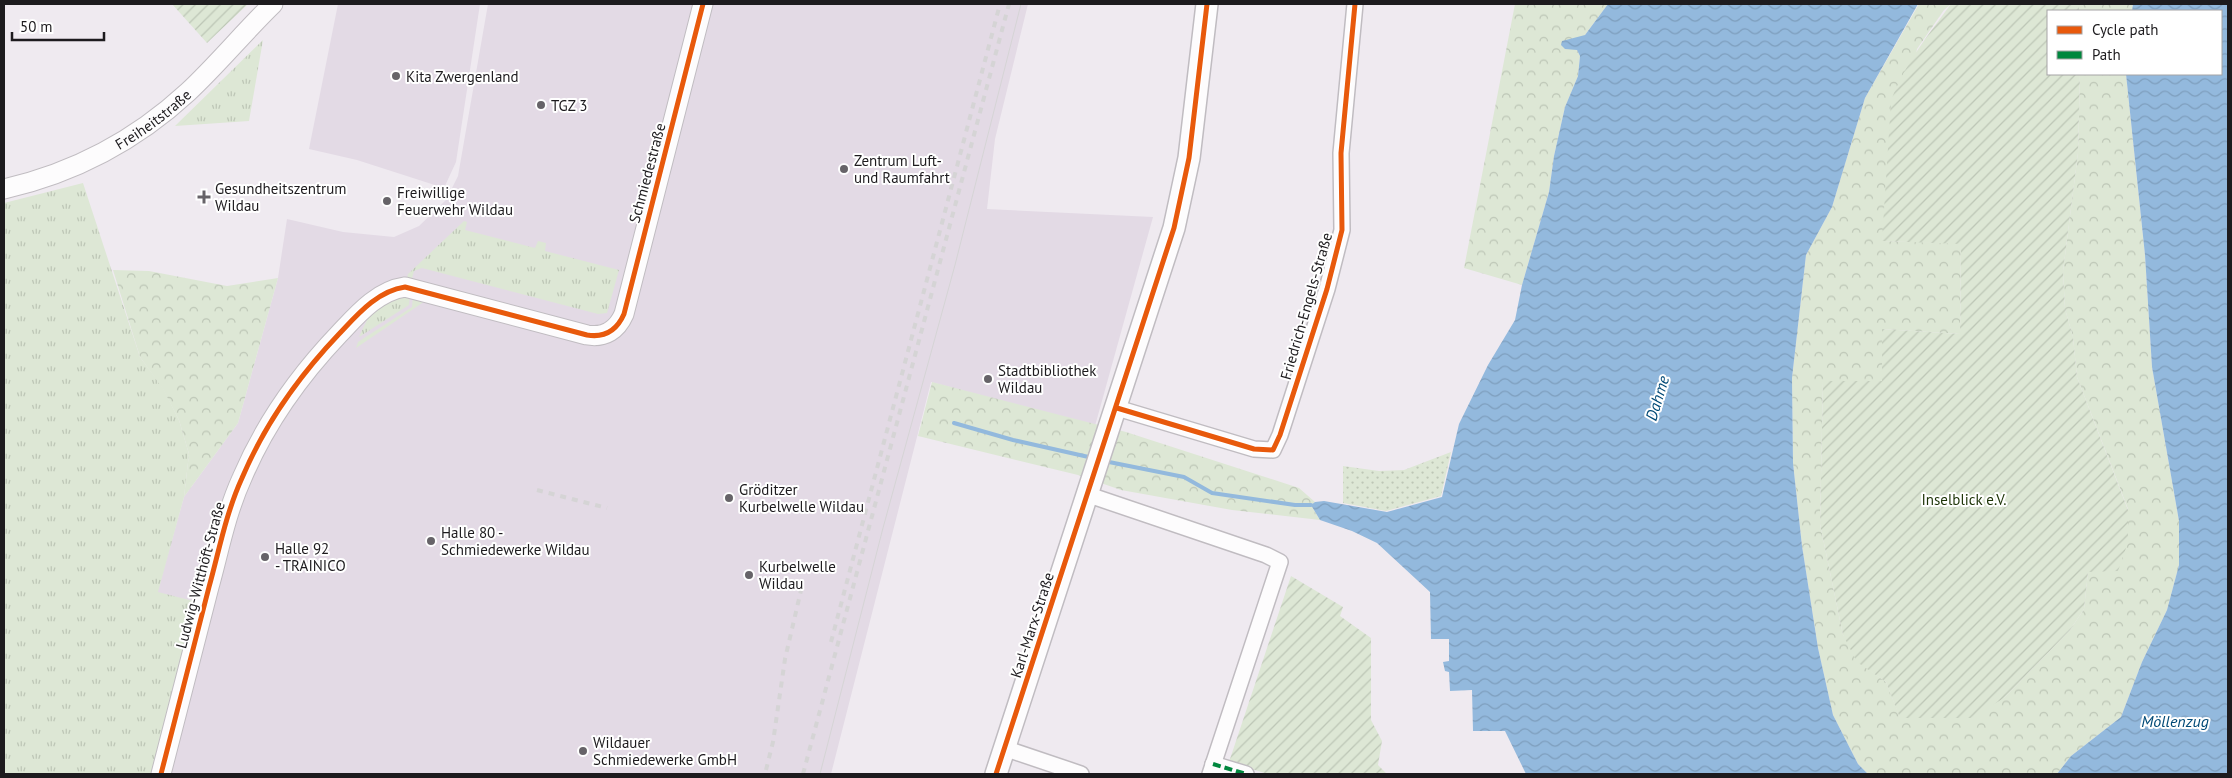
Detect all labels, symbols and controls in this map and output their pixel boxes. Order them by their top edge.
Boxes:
scale bar [12,10,105,42]
legend [2047,10,2222,75]
text: 50 m [20,17,53,36]
text: Cycle path [2092,20,2158,39]
text: Path [2092,45,2121,64]
place label: Kita Zwergenland [406,67,519,86]
marker: Kita Zwergenland [390,70,402,82]
street label: Freiheitstraße [111,85,195,153]
place label: TGZ 3 [551,96,588,115]
marker: TGZ 3 [535,99,547,111]
street label: Schmiedestraße [625,121,669,225]
place label: Zentrum Luft- und Raumfahrt [854,151,950,187]
marker: Zentrum Luft- und Raumfahrt [838,163,850,175]
place label: Gesundheitszentrum Wildau [215,179,346,215]
place label: Freiwillige Feuerwehr Wildau [397,183,513,219]
marker: Gesundheitszentrum Wildau [197,190,211,204]
marker: Freiwillige Feuerwehr Wildau [381,195,393,207]
street label: Friedrich-Engels-Straße [1276,230,1336,382]
place label: Stadtbibliothek Wildau [998,361,1097,397]
marker: Stadtbibliothek Wildau [982,373,994,385]
water label: Dahme [1641,373,1673,423]
place label: Gröditzer Kurbelwelle Wildau [739,480,864,516]
park label: Inselblick e.V. [1921,490,2007,509]
marker: Gröditzer Kurbelwelle Wildau [723,492,735,504]
street label: Ludwig-Witthöft-Straße [171,499,229,651]
place label: Halle 80 - Schmiedewerke Wildau [441,523,590,559]
marker: Halle 80 - Schmiedewerke Wildau [425,535,437,547]
place label: Halle 92 - TRAINICO [275,539,346,575]
marker: Halle 92 - TRAINICO [259,551,271,563]
place label: Kurbelwelle Wildau [759,557,836,593]
marker: Kurbelwelle Wildau [743,569,755,581]
street label: Karl-Marx-Straße [1006,570,1058,680]
water label: Möllenzug [2141,711,2209,731]
place label: Wildauer Schmiedewerke GmbH [593,733,737,769]
marker: Wildauer Schmiedewerke GmbH [577,745,589,757]

